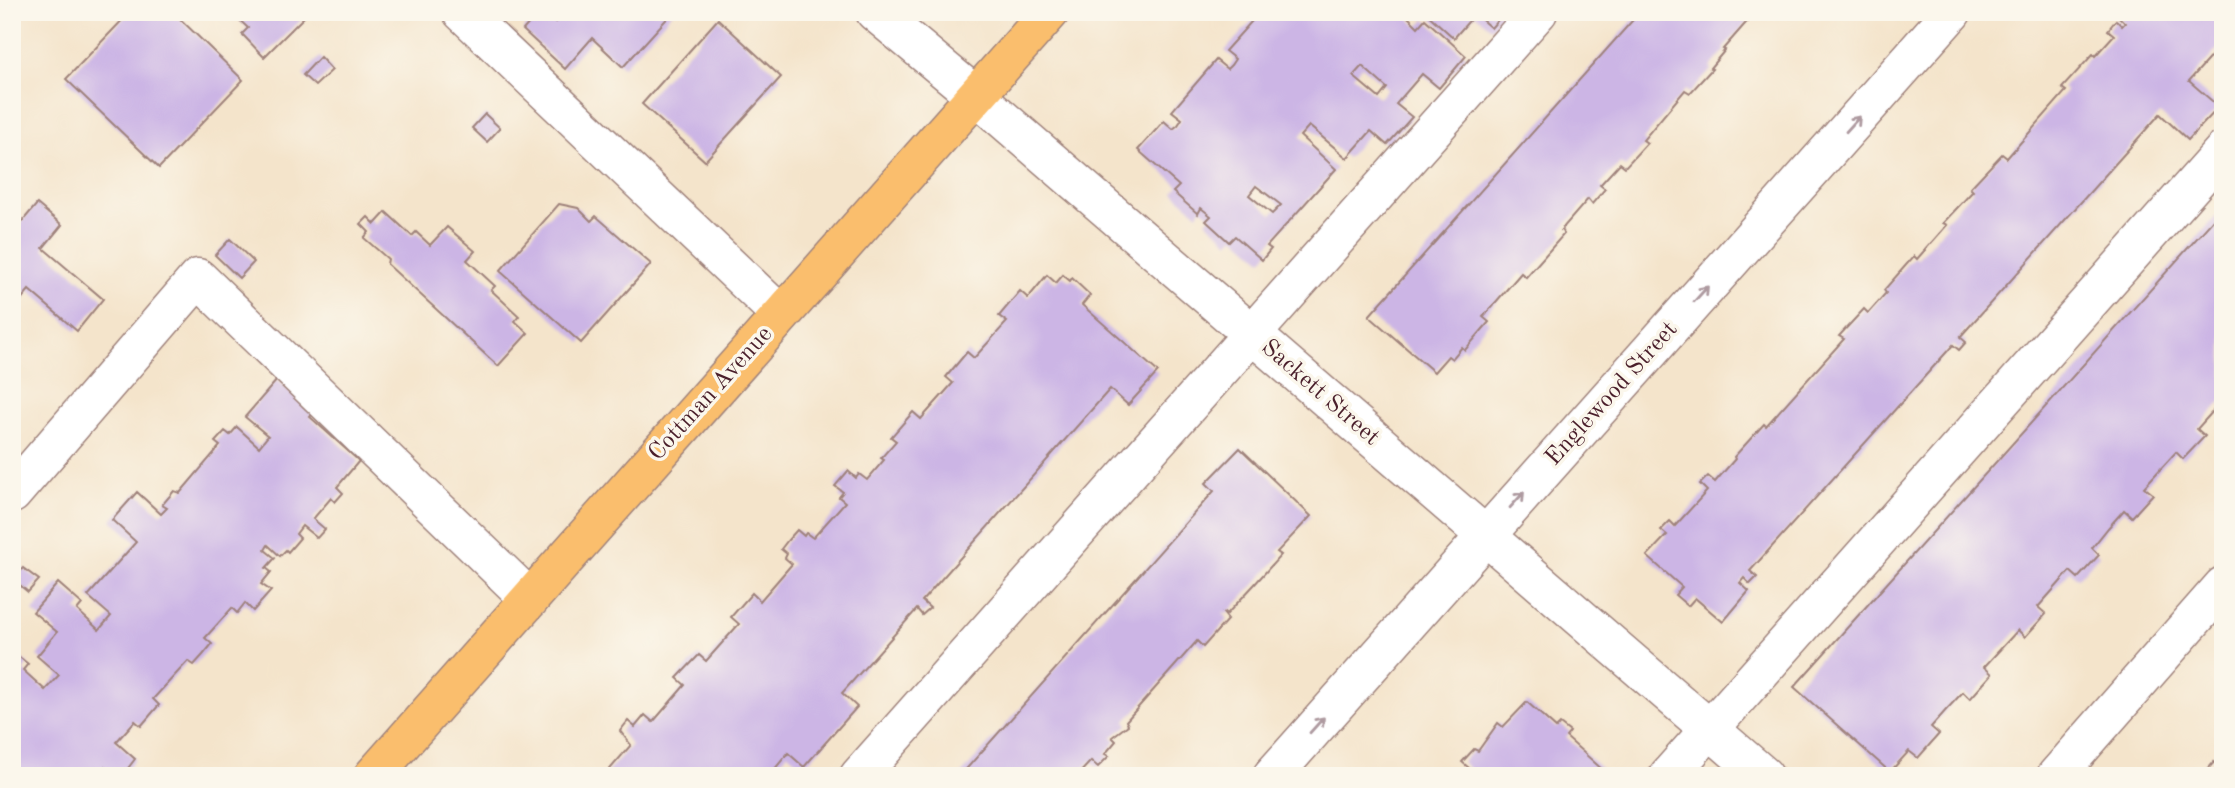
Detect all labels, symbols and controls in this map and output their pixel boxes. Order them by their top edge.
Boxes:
one-way arrow [1845,115,1861,133]
one-way arrow [1693,285,1709,303]
street label: Englewood Street [1541,318,1683,470]
street label: Cottman Avenue [645,322,777,466]
street label: Sackett Street [1256,335,1384,451]
one-way arrow [1509,491,1525,509]
one-way arrow [1309,716,1325,734]

